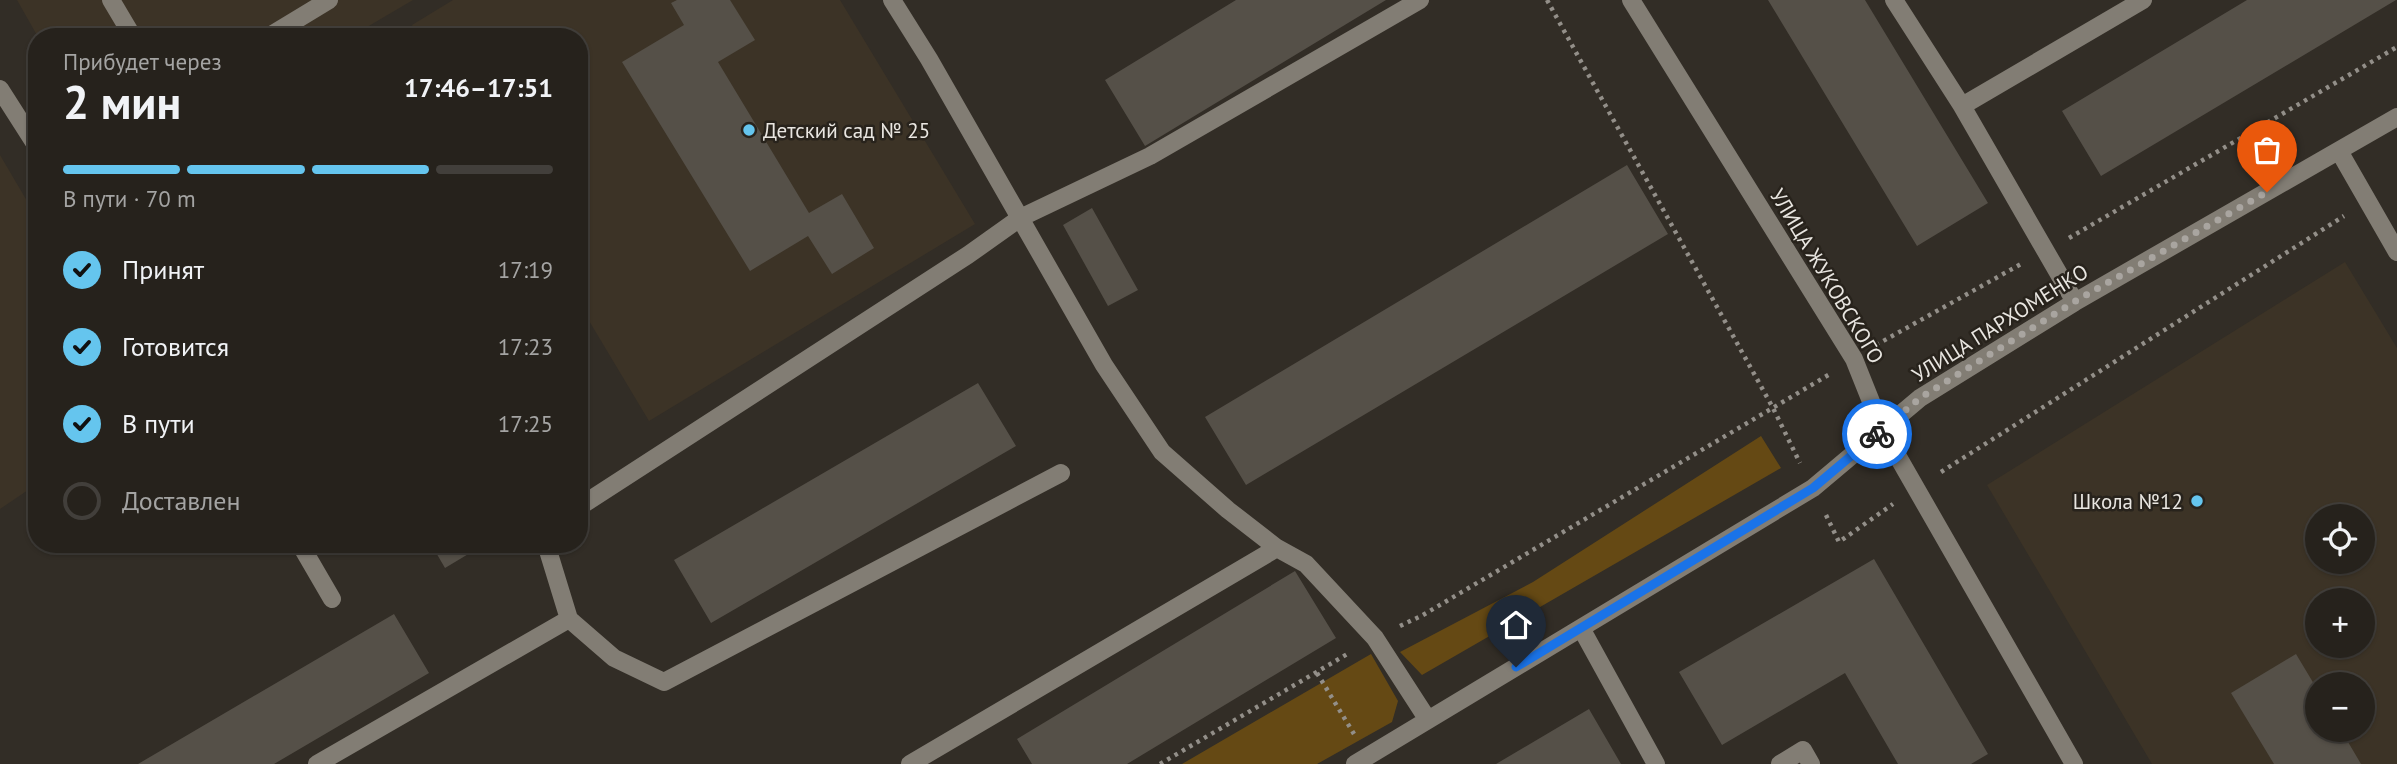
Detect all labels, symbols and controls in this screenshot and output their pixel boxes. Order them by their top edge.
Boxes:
text: Прибудет через [63,47,222,76]
text: 17:46–17:51 [404,71,553,104]
text: 2 мин [63,72,181,132]
place label: Детский сад № 25 [763,117,930,144]
pin [2237,120,2297,192]
marker: Детский сад № 25 [741,122,757,138]
icon: bag [2248,131,2286,169]
text: В пути · 70 m [63,184,196,213]
street label: УЛИЦА ЖУКОВСКОГО [1764,184,1890,368]
icon: check [63,251,101,289]
text: Принят [122,253,204,286]
text: 17:19 [498,255,553,284]
street label: УЛИЦА ПАРХОМЕНКО [1907,258,2093,388]
icon: check [63,328,101,366]
text: Готовится [122,330,229,363]
text: 17:23 [498,332,553,361]
courier [1842,399,1912,469]
icon: check [63,405,101,443]
text: В пути [122,407,195,440]
text: 17:25 [498,409,553,438]
icon: bike [1858,415,1896,453]
text: Доставлен [122,484,241,517]
place label: Школа №12 [2073,488,2183,515]
marker: Школа №12 [2189,493,2205,509]
map controls [2305,504,2375,742]
button: locate [2305,504,2375,574]
button: + [2305,588,2375,658]
pin [1486,595,1546,667]
icon: home [1497,606,1535,644]
button: − [2305,672,2375,742]

